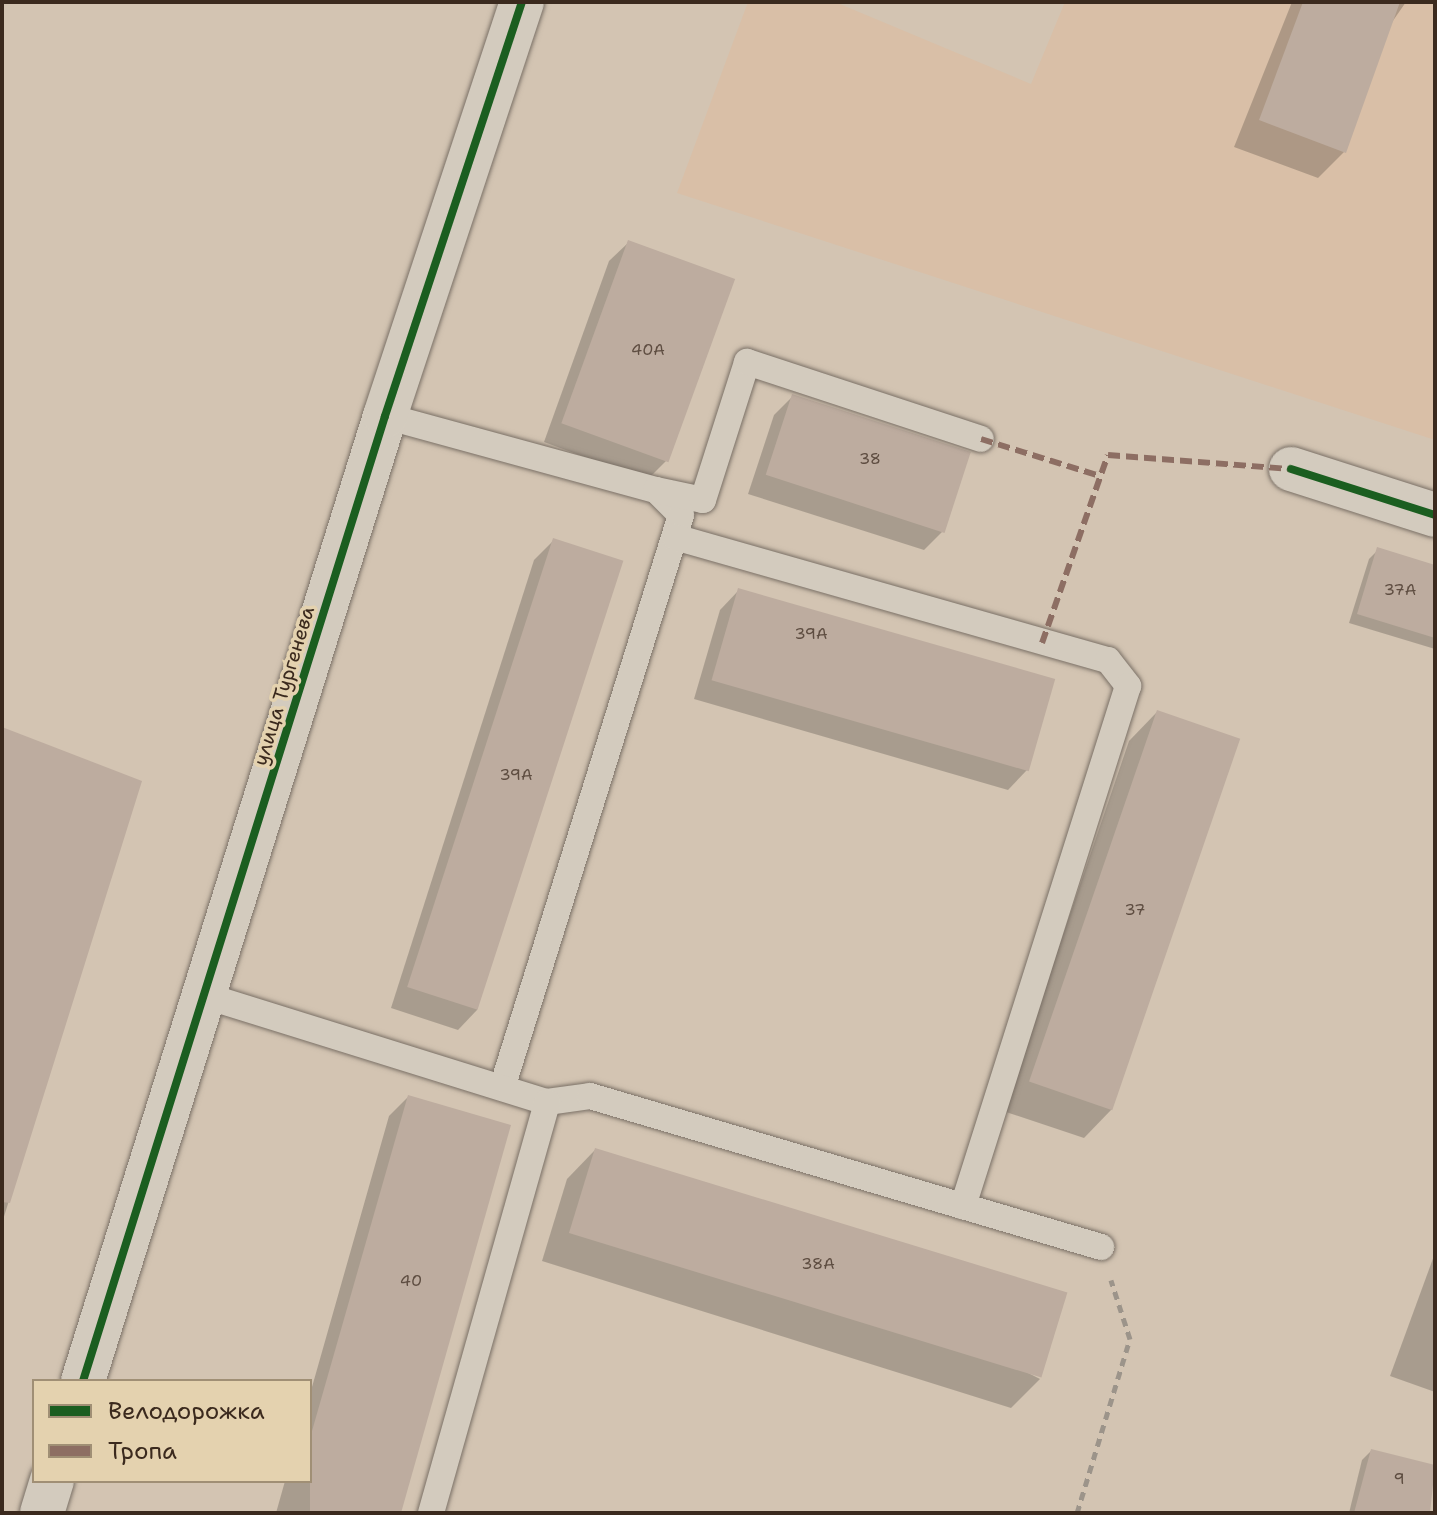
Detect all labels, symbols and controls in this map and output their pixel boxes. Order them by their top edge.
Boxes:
house number: 40А [631,340,665,360]
house number: 38 [859,449,881,469]
house number: 37А [1384,580,1416,600]
street label: улица Тургенева [248,603,320,769]
house number: 39А [794,624,828,644]
house number: 39А [499,765,533,785]
house number: 37 [1124,900,1146,920]
house number: 38А [801,1254,835,1274]
house number: 40 [400,1271,422,1291]
legend [32,1379,312,1483]
text: Велодорожка [108,1395,265,1427]
text: Тропа [108,1435,177,1467]
house number: 9 [1393,1469,1405,1489]

